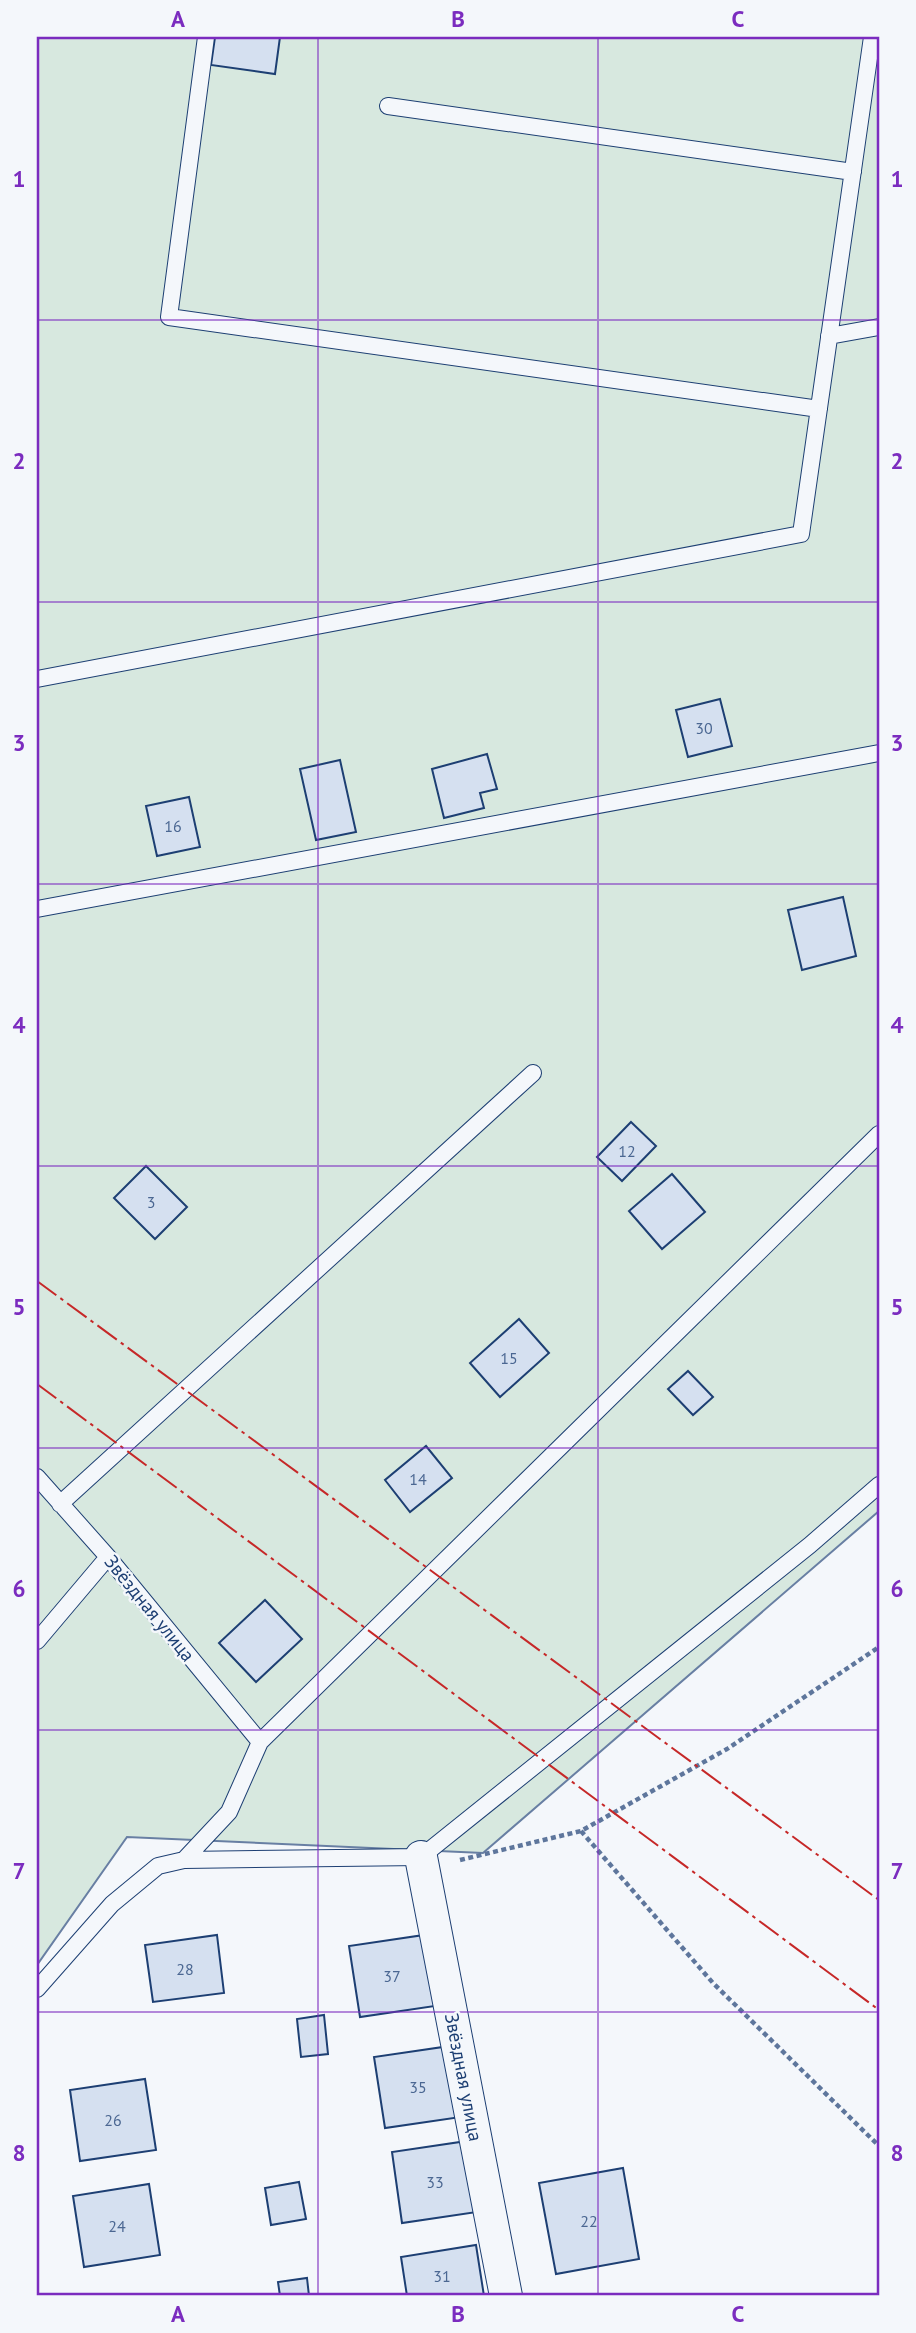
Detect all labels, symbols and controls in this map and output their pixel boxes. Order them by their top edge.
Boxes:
text: A [171,4,185,33]
text: B [451,4,465,33]
text: C [732,4,745,33]
text: 1 [12,164,26,193]
text: 1 [890,164,904,193]
text: 2 [12,446,26,475]
text: 2 [890,446,904,475]
house number: 30 [695,718,713,738]
text: 3 [12,728,26,757]
text: 3 [890,728,904,757]
house number: 16 [164,816,182,836]
text: 4 [12,1010,26,1039]
text: 4 [890,1010,904,1039]
house number: 12 [618,1141,636,1161]
house number: 3 [147,1192,155,1212]
text: 5 [12,1292,26,1321]
text: 5 [890,1292,904,1321]
house number: 15 [500,1348,518,1368]
house number: 14 [409,1469,427,1489]
street label: Звёздная улица [100,1550,200,1666]
text: 6 [12,1574,26,1603]
text: 6 [890,1574,904,1603]
text: 7 [12,1856,26,1885]
text: 7 [890,1856,904,1885]
house number: 28 [176,1959,194,1979]
house number: 37 [383,1966,401,1986]
street label: Звёздная улица [440,2011,488,2143]
house number: 35 [409,2077,427,2097]
house number: 26 [104,2110,122,2130]
text: 8 [12,2138,26,2167]
text: 8 [890,2138,904,2167]
house number: 33 [426,2172,444,2192]
house number: 22 [580,2211,598,2231]
house number: 24 [108,2216,126,2236]
house number: 31 [433,2266,451,2286]
text: A [171,2299,185,2328]
text: B [451,2299,465,2328]
text: C [732,2299,745,2328]

